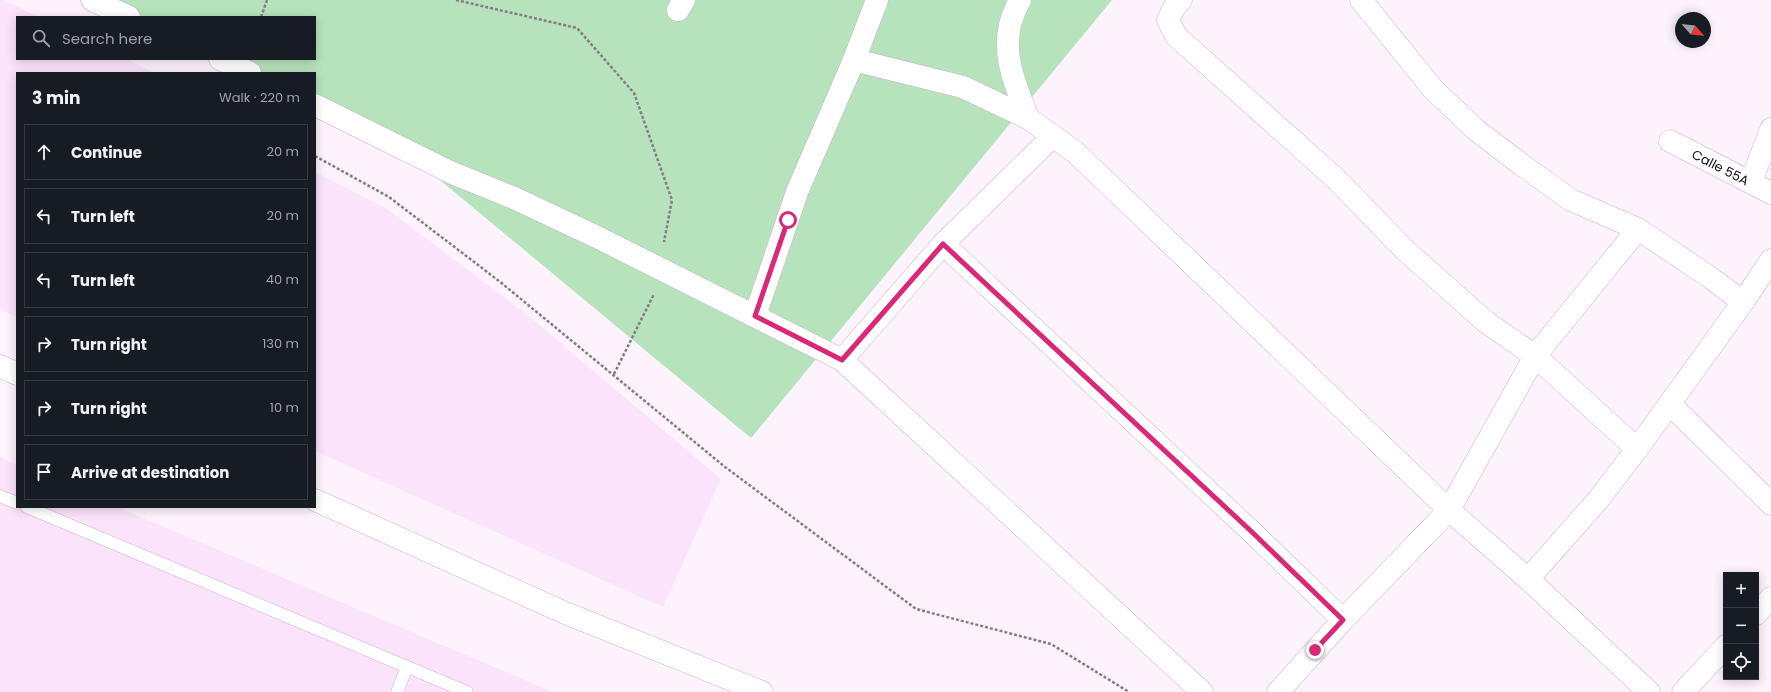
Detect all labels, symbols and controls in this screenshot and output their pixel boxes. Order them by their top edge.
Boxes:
north arrow [1675,12,1711,48]
search box [16,16,316,60]
icon: search [30,27,52,49]
text: Search here [62,28,152,49]
text: 3 min [32,86,80,110]
text: Walk · 220 m [219,88,300,107]
icon: ahead [33,141,55,163]
text: Continue [71,142,142,163]
text: 20 m [266,142,299,161]
street label: Calle 55A [1689,145,1753,190]
icon: left [33,205,55,227]
text: Turn left [71,206,135,227]
text: 20 m [266,206,299,225]
route start [779,211,797,229]
icon: left [33,269,55,291]
text: Turn left [71,270,135,291]
text: 40 m [266,270,299,289]
icon: right [33,333,55,355]
text: Turn right [71,334,147,355]
text: 130 m [262,334,299,353]
icon: right [33,397,55,419]
text: Turn right [71,398,147,419]
text: 10 m [270,398,299,417]
icon: arrive [33,461,55,483]
text: Arrive at destination [71,462,229,483]
map controls [1723,572,1759,680]
button: + [1723,572,1759,608]
button: − [1723,608,1759,644]
route end [1306,641,1324,659]
button: locate [1723,644,1759,680]

